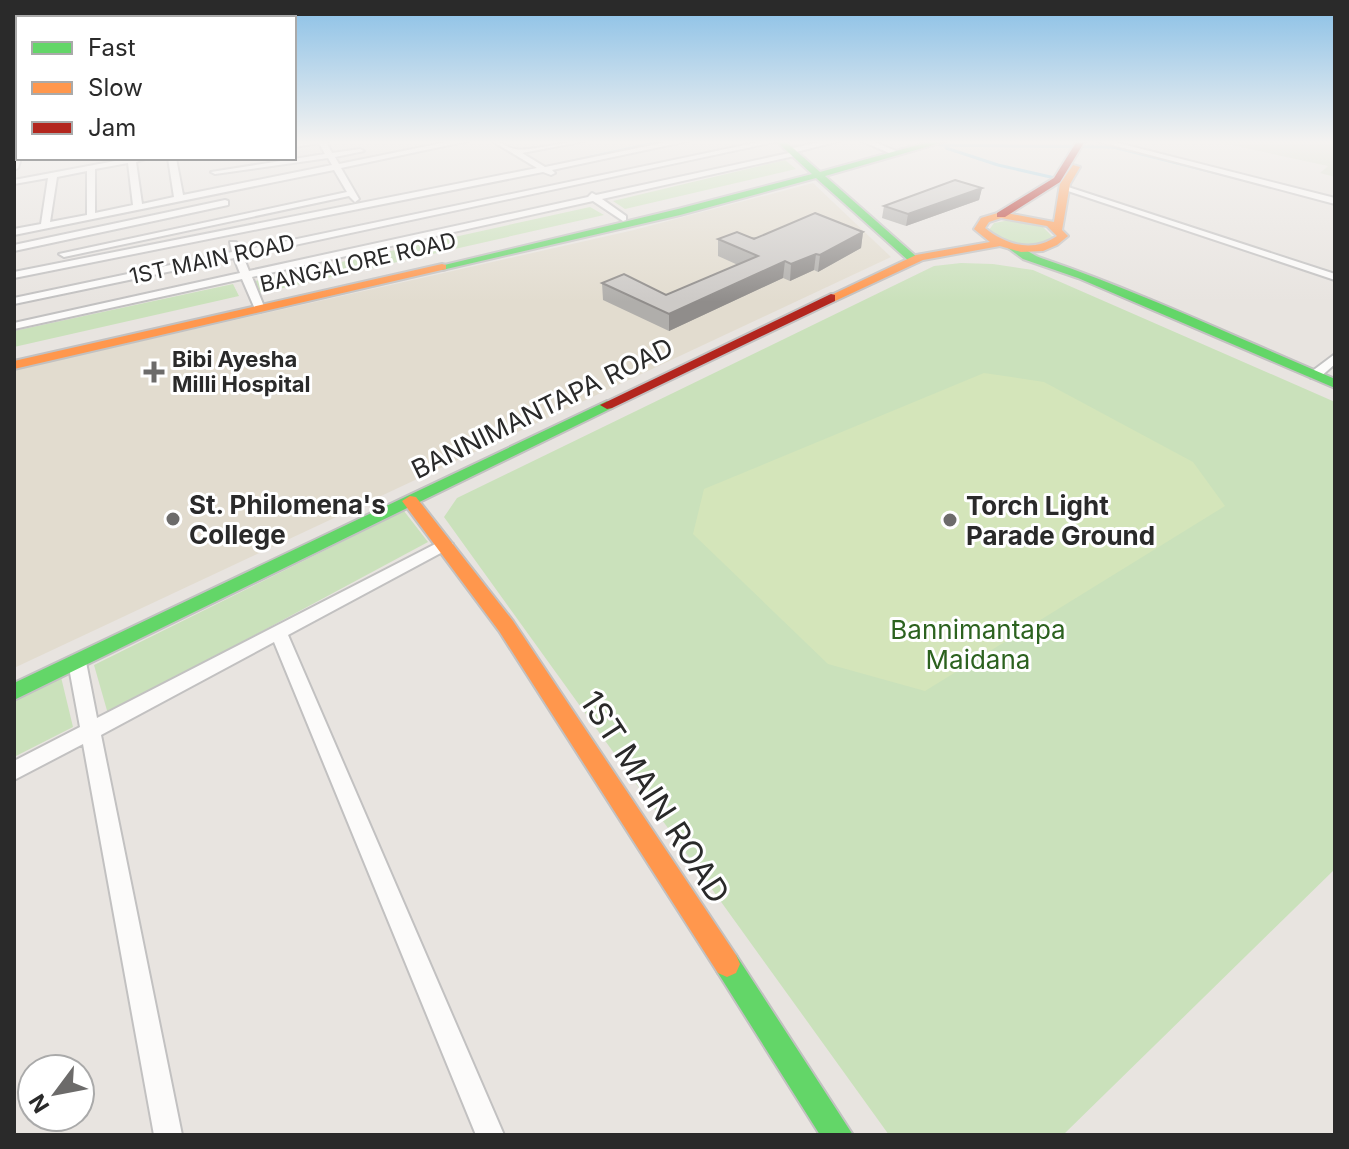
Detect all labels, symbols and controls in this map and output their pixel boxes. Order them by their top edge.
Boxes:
legend [16,16,296,160]
text: Fast [88,33,136,62]
text: Slow [88,73,143,102]
text: Jam [88,113,136,142]
street label: BANGALORE ROAD [257,227,459,297]
street label: 1ST MAIN ROAD [127,229,297,289]
street label: BANNIMANTAPA ROAD [406,331,678,485]
place label: Bibi Ayesha Milli Hospital [172,346,311,397]
marker: Bibi Ayesha Milli Hospital [143,361,165,383]
place label: St. Philomena's College [189,489,386,550]
place label: Torch Light Parade Ground [966,490,1155,551]
marker: St. Philomena's College [164,510,182,528]
marker: Torch Light Parade Ground [941,511,959,529]
park label: Bannimantapa Maidana [890,614,1066,675]
street label: 1ST MAIN ROAD [572,684,738,910]
north arrow [16,1053,96,1133]
text: N [24,1090,55,1118]

